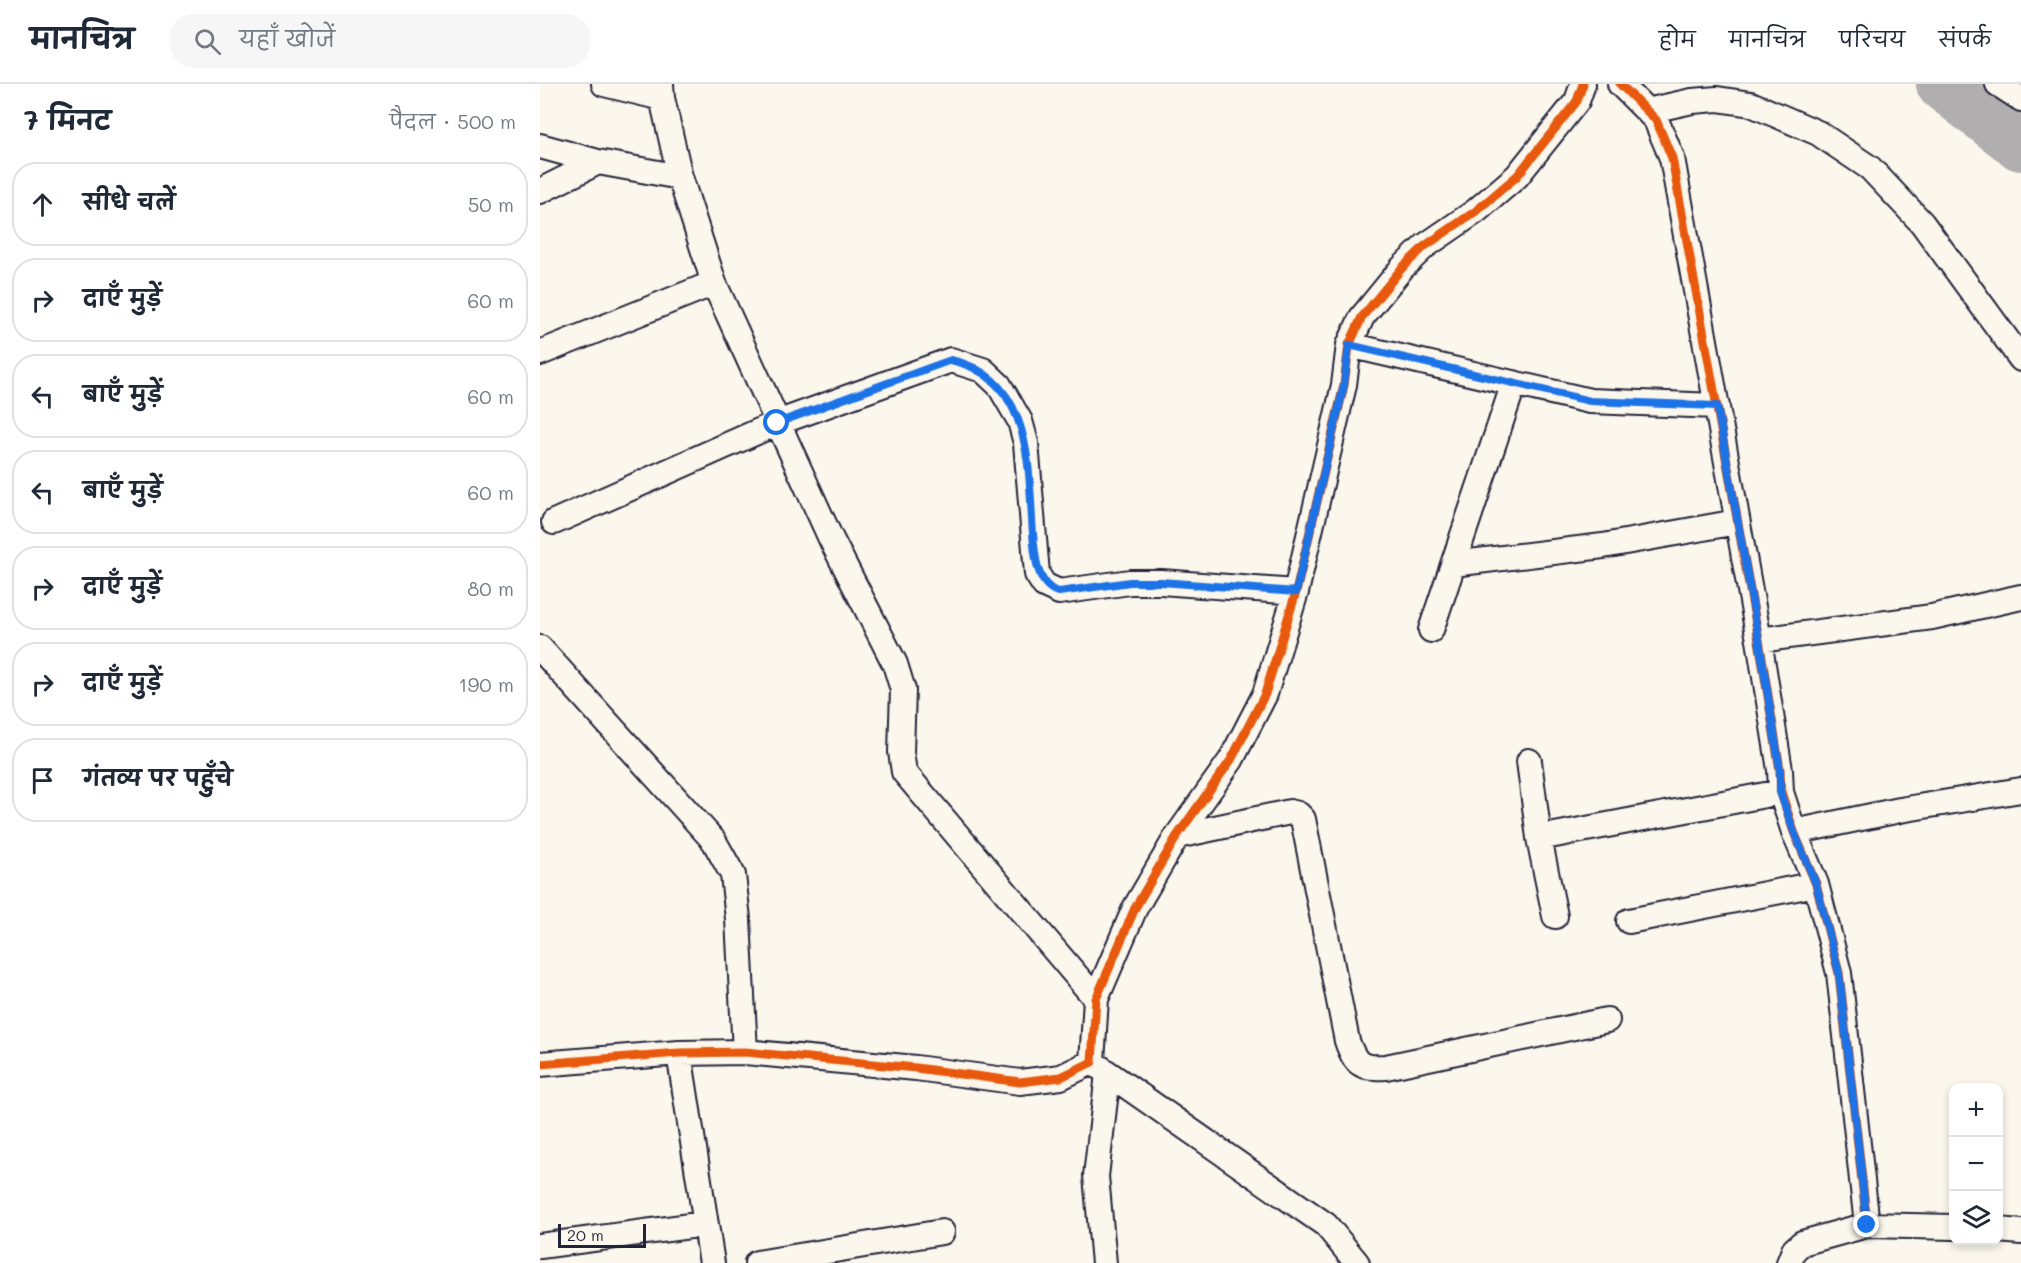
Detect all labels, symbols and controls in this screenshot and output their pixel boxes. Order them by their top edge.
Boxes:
search box [170,14,590,68]
text: मानचित्र [30,20,134,56]
text: यहाँ खोजें [239,24,335,53]
icon: search [191,25,224,58]
text: होम [1659,25,1696,52]
text: मानचित्र [1729,25,1806,52]
text: परिचय [1839,25,1905,52]
text: संपर्क [1938,25,1991,52]
text: 7 मिनट [24,103,111,137]
text: पैदल · 500 m [390,108,516,134]
text: सीधे चलें [83,187,175,216]
icon: ahead [26,188,59,221]
text: 50 m [468,191,514,217]
text: दाएँ मुड़ें [83,283,162,312]
icon: right [26,284,59,317]
text: 60 m [467,287,514,313]
text: बाएँ मुड़ें [83,379,163,408]
icon: left [26,380,59,413]
text: 60 m [467,383,514,409]
route start [763,409,789,435]
text: बाएँ मुड़ें [83,475,163,504]
icon: left [26,476,59,509]
text: 60 m [467,479,514,505]
text: दाएँ मुड़ें [83,571,162,600]
icon: right [26,572,59,605]
text: 80 m [467,575,514,601]
text: दाएँ मुड़ें [83,667,162,696]
icon: right [26,668,59,701]
text: 190 m [459,671,514,697]
text: गंतव्य पर पहुँचे [83,763,233,792]
icon: arrive [26,764,59,797]
map controls [1949,1083,2003,1245]
button: + [1949,1083,2003,1137]
button: − [1949,1137,2003,1191]
button: layers [1949,1191,2003,1245]
route end [1853,1211,1879,1237]
scale bar [558,1221,646,1248]
text: 20 m [567,1224,604,1245]

